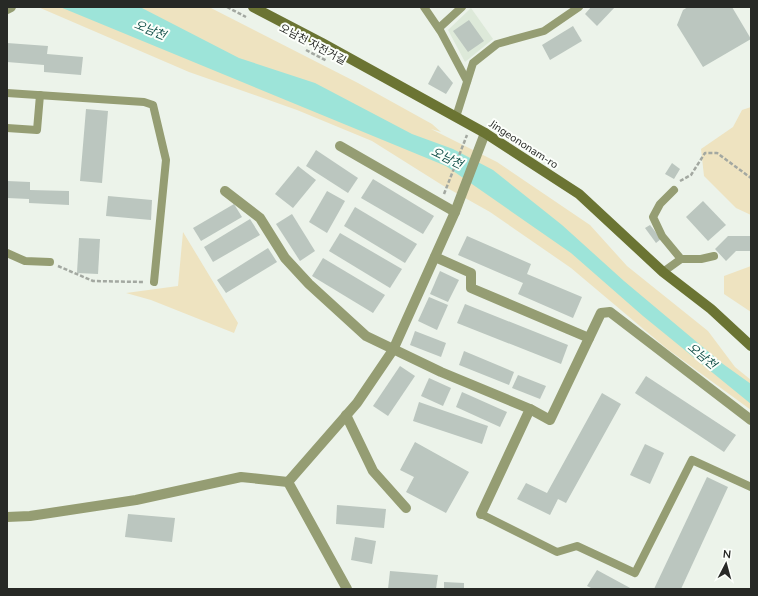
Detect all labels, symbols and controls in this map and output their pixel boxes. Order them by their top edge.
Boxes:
water label: 오남천 [132,16,170,44]
street label: 오남천 자전거길 [277,21,349,68]
street label: Jingeononam-ro [486,116,561,172]
water label: 오남천 [429,144,467,173]
water label: 오남천 [684,339,721,374]
north arrow [706,544,746,584]
text: N [722,547,732,562]

